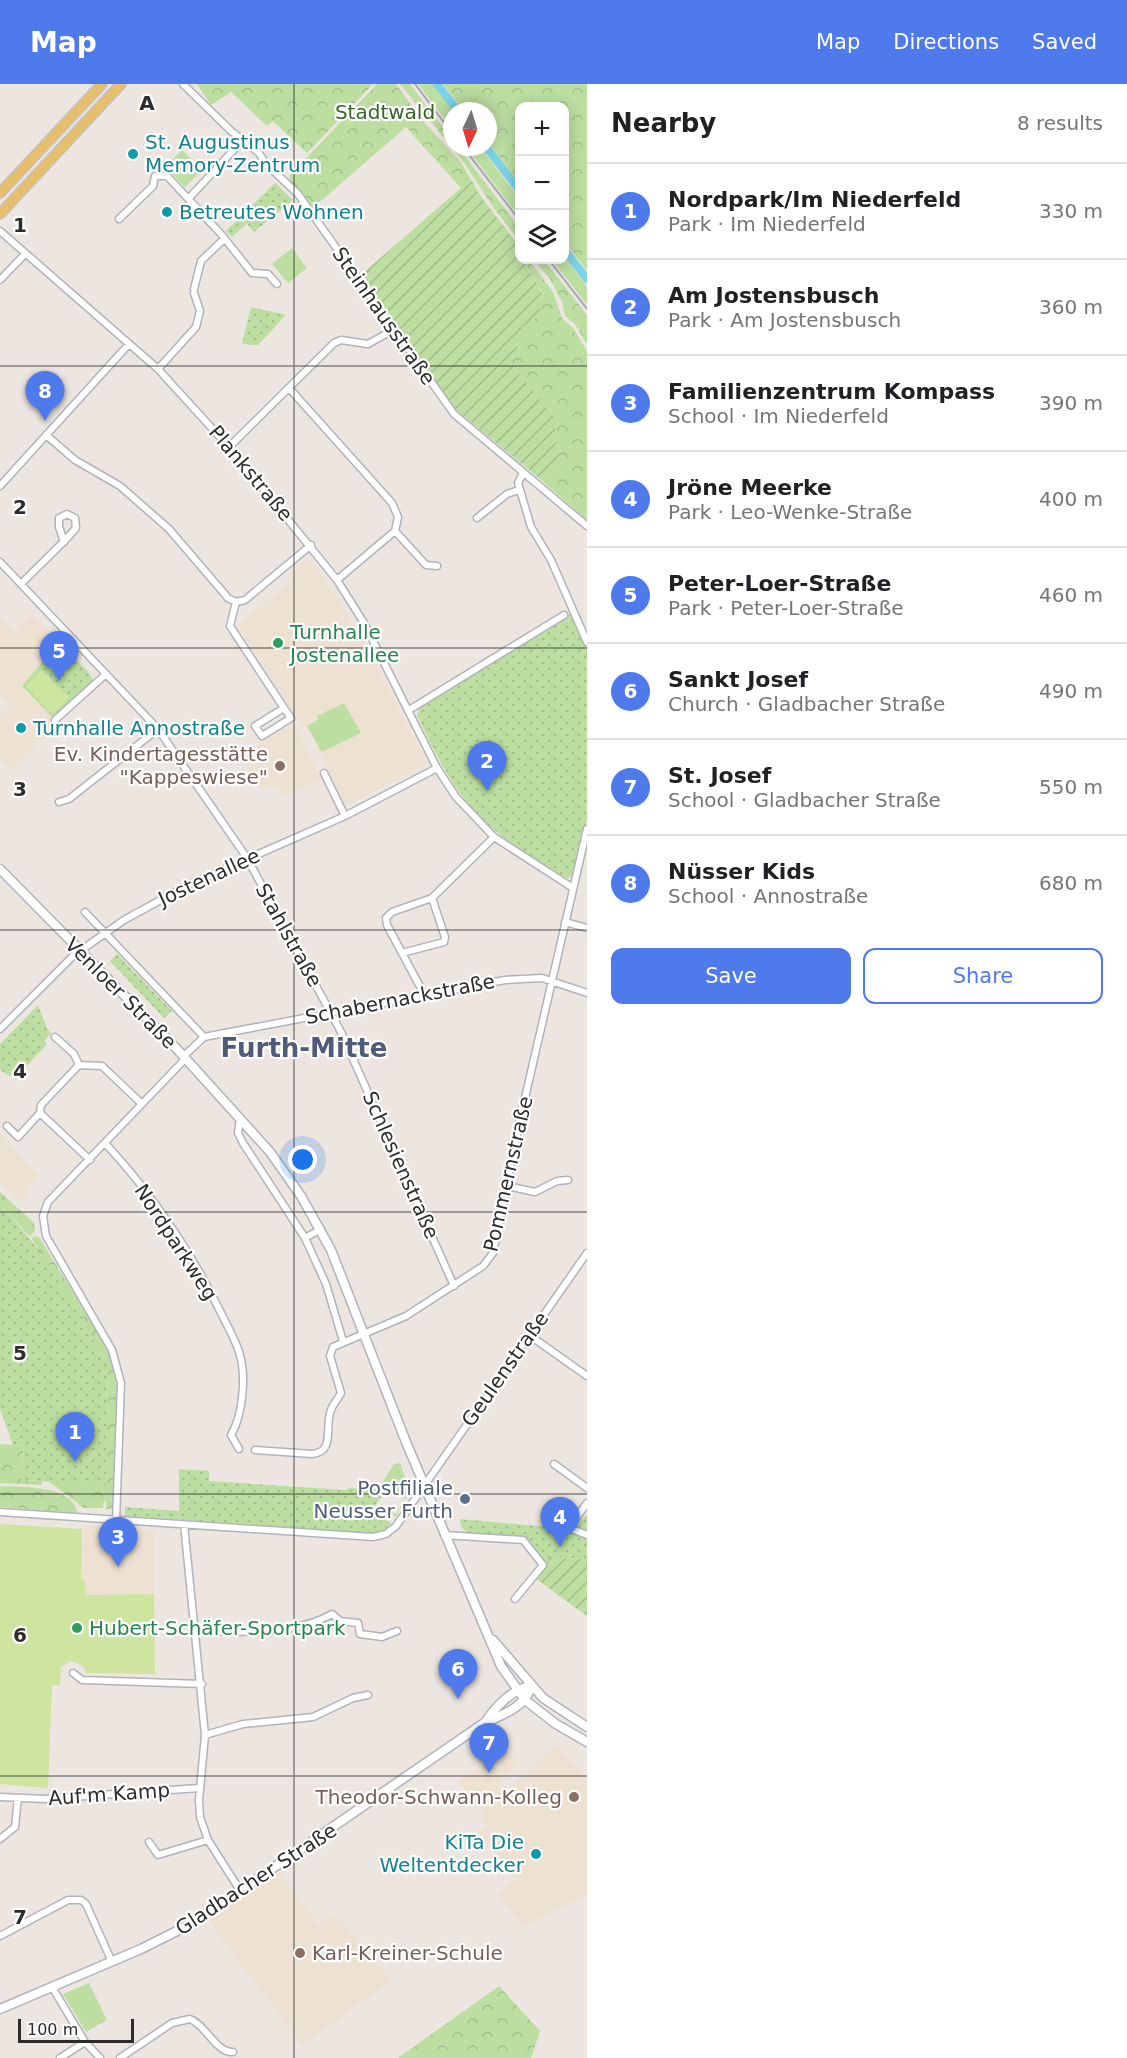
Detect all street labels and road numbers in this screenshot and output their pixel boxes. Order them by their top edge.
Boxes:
street label: Steinhausstraße [327,242,441,390]
street label: Plankstraße [204,420,298,526]
street label: Jostenallee [153,843,264,912]
street label: Stahlstraße [251,879,327,991]
street label: Venloer Straße [60,932,182,1054]
street label: Schabernackstraße [303,969,497,1029]
street label: Schlesienstraße [358,1088,444,1242]
street label: Pommernstraße [478,1094,538,1254]
street label: Nordparkweg [129,1179,223,1305]
street label: Geulenstraße [457,1307,553,1431]
street label: Auf'm Kamp [47,1778,171,1810]
street label: Gladbacher Straße [171,1818,341,1940]

